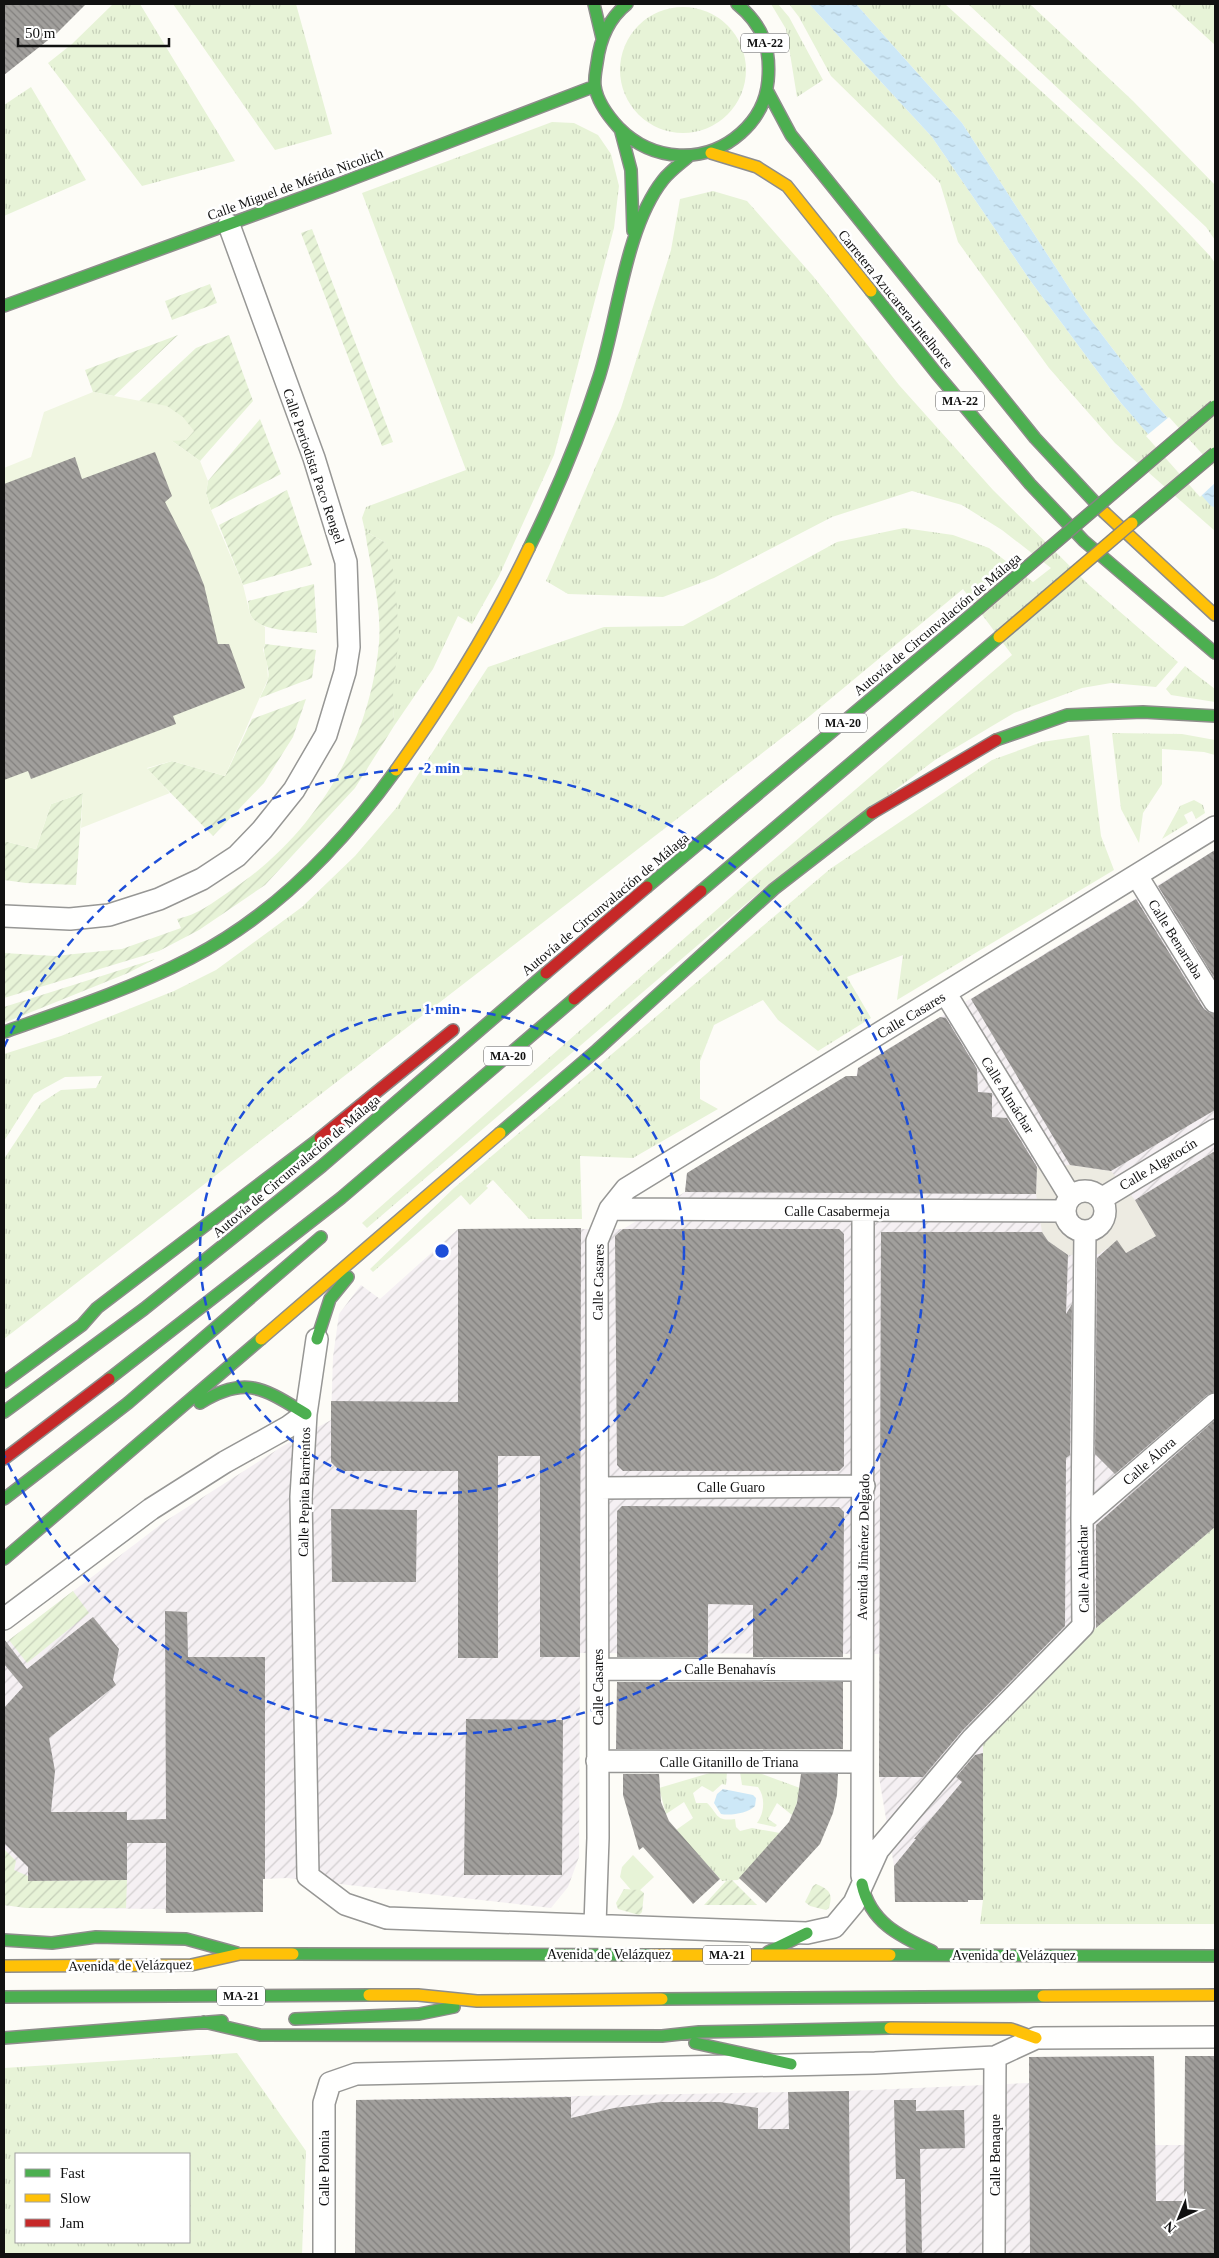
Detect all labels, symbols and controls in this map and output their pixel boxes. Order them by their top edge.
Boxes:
scale bar [18,15,169,47]
text: 50 m [25,25,56,41]
road number: MA-22 [741,34,789,52]
street label: Calle Miguel de Mérida Nicolich [205,146,385,223]
street label: Carretera Azucarera-Intelhorce [835,227,956,372]
street label: Calle Periodista Paco Rengel [280,387,347,546]
road number: MA-22 [936,392,984,411]
street label: Autovía de Circunvalación de Málaga [851,550,1024,699]
road number: MA-20 [819,714,867,732]
text: 2 min [424,760,461,776]
street label: Autovía de Circunvalación de Málaga [519,830,692,979]
street label: Calle Benarraba [1145,897,1206,982]
street label: Calle Casares [875,989,948,1042]
text: 1 min [424,1001,461,1017]
road number: MA-20 [484,1046,532,1066]
street label: Calle Almáchar [978,1054,1037,1137]
street label: Autovía de Circunvalación de Málaga [210,1092,383,1241]
street label: Calle Algatocín [1117,1135,1200,1193]
street label: Calle Casabermeja [784,1204,890,1219]
centre of rings [433,1242,451,1260]
street label: Calle Casares [590,1244,607,1320]
street label: Calle Pepita Barrientos [296,1427,313,1557]
street label: Calle Álora [1119,1433,1179,1488]
street label: Avenida Jiménez Delgado [855,1474,872,1620]
street label: Calle Guaro [697,1480,765,1495]
street label: Calle Almáchar [1075,1525,1092,1613]
street label: Calle Casares [591,1649,606,1725]
street label: Calle Benahavís [684,1662,776,1677]
street label: Calle Gitanillo de Triana [660,1755,799,1770]
road number: MA-21 [703,1946,751,1964]
street label: Avenida de Velázquez [547,1947,671,1962]
street label: Avenida de Velázquez [952,1948,1076,1963]
street label: Avenida de Velázquez [68,1957,192,1974]
road number: MA-21 [217,1986,265,2005]
street label: Calle Benaque [988,2114,1003,2196]
street label: Calle Polonia [317,2129,332,2206]
legend [15,2153,190,2243]
text: Fast [60,2165,86,2181]
text: Slow [60,2190,91,2206]
north arrow [1154,2193,1204,2243]
text: Jam [60,2215,84,2231]
text: N [1161,2218,1179,2236]

